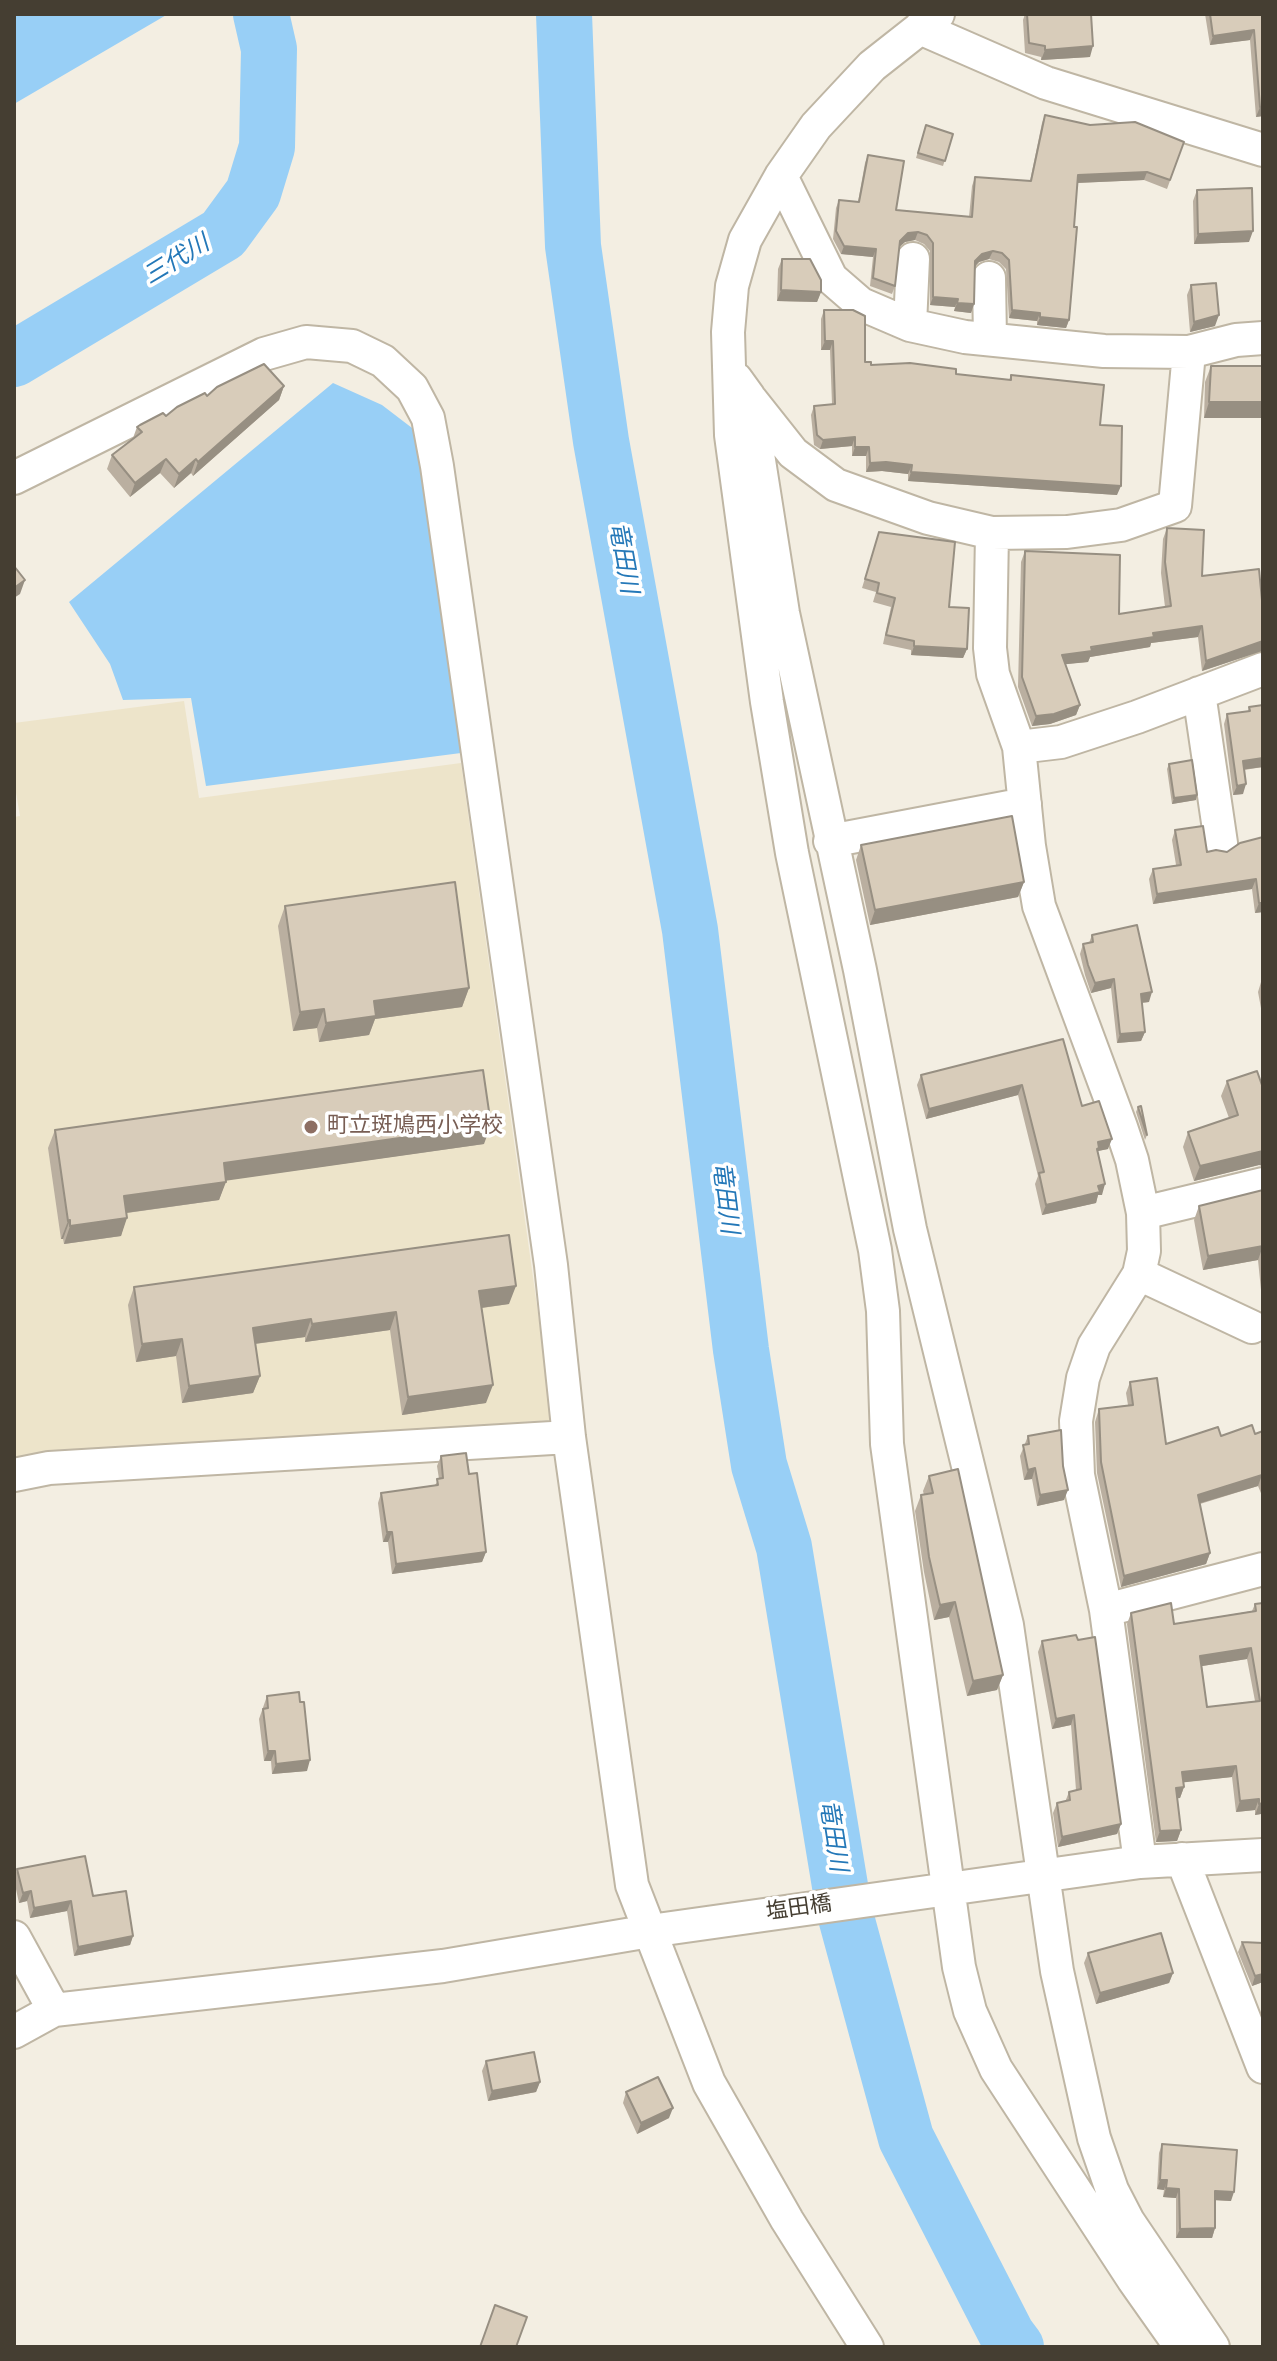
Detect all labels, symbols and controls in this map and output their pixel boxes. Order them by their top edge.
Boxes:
water label: 三代川 [139,230,215,292]
water label: 竜田川 [602,520,642,596]
place label: 町立斑鳩西小学校 [327,1114,503,1140]
marker: 町立斑鳩西小学校 [302,1118,320,1136]
water label: 竜田川 [705,1161,743,1235]
water label: 竜田川 [812,1798,852,1874]
street label: 塩田橋 [764,1891,834,1927]

